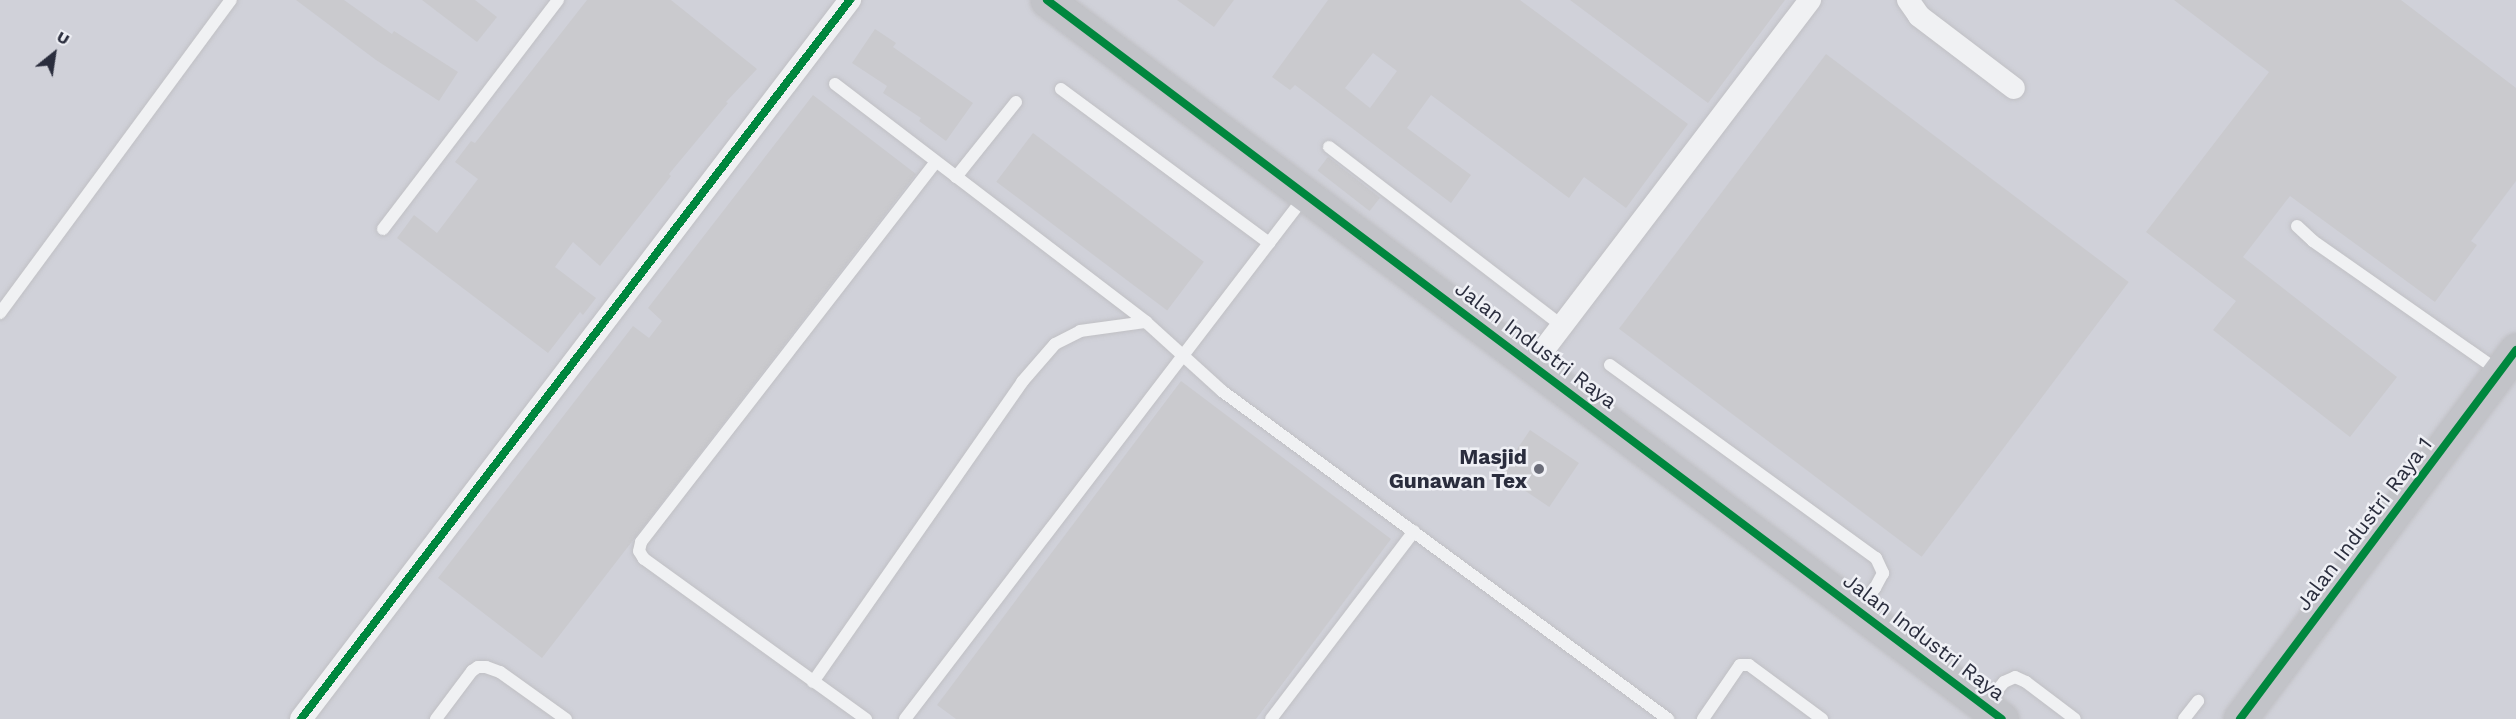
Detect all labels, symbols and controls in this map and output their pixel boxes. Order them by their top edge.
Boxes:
north arrow [24,24,84,84]
text: U [54,27,73,49]
street label: Jalan Industri Raya [1450,276,1622,414]
street label: Jalan Industri Raya 1 [2290,432,2438,616]
place label: Masjid Gunawan Tex [1388,444,1527,494]
marker: Masjid Gunawan Tex [1532,462,1546,476]
street label: Jalan Industri Raya [1838,568,2010,706]

